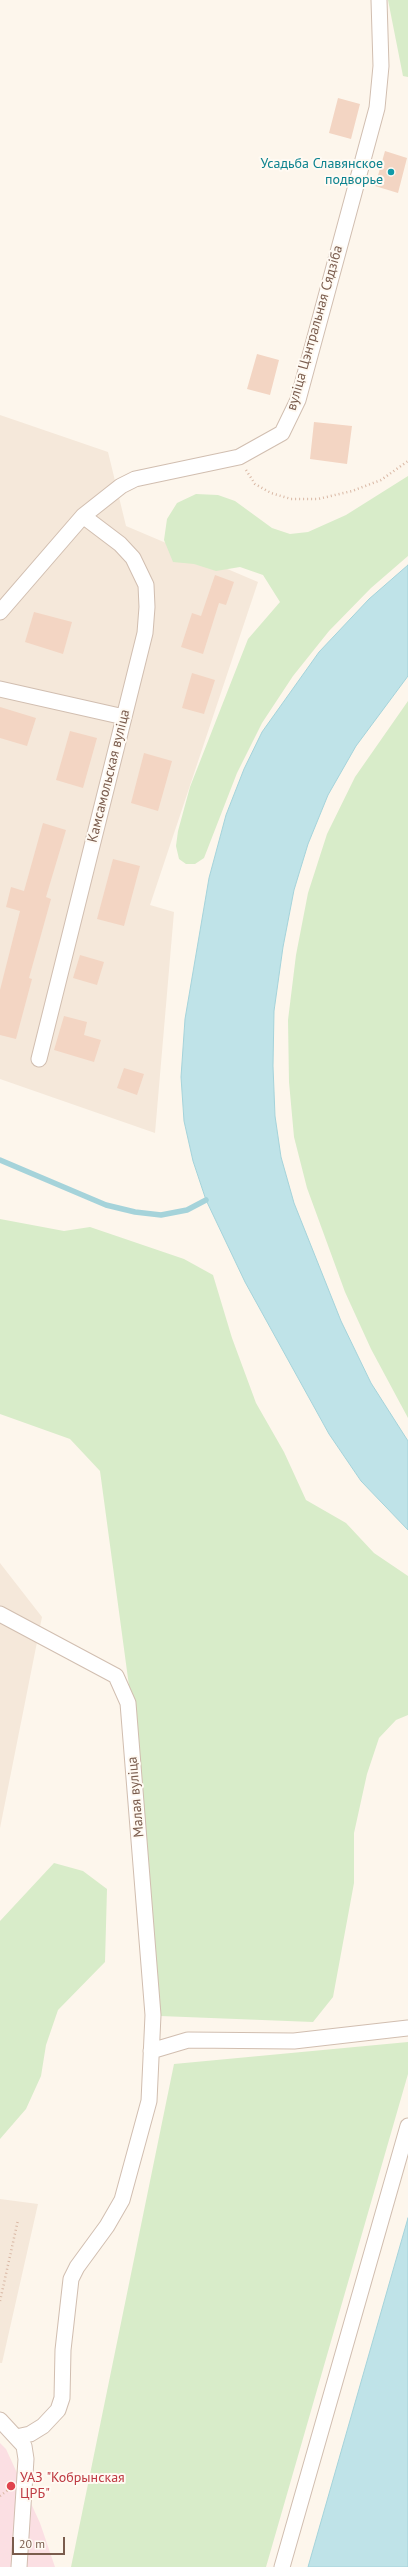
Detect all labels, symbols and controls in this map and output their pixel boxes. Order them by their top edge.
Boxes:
place label: Усадьба Славянское подворье [260,156,383,188]
marker: Усадьба Славянское подворье [386,167,396,177]
street label: вуліца Цэнтральная Сядзіба [283,243,347,413]
street label: Камсамольская вуліца [84,708,134,844]
street label: Малая вуліца [124,1756,148,1838]
place label: УАЗ "Кобрынская ЦРБ" [20,2470,125,2502]
marker: УАЗ "Кобрынская ЦРБ" [5,2480,17,2492]
scale bar [14,2529,67,2555]
text: 20 m [19,2536,45,2551]

